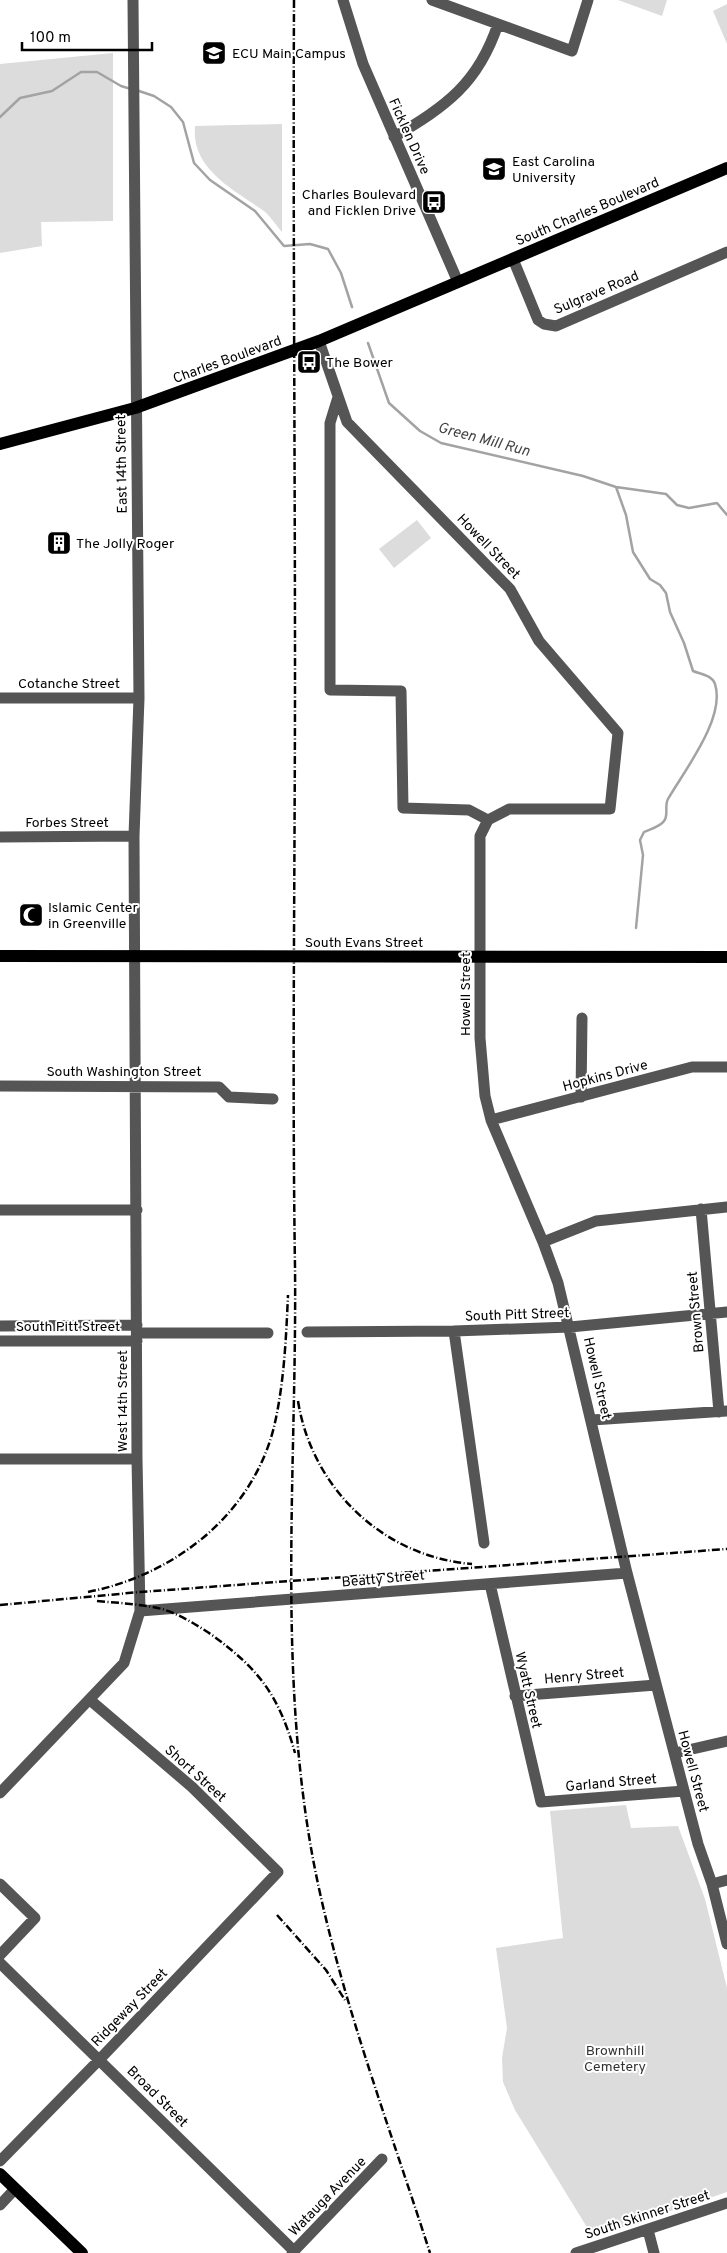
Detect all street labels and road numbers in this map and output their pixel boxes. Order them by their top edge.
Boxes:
street label: Ficklen Drive [384,96,433,177]
street label: South Charles Boulevard [513,174,662,250]
street label: Sulgrave Road [551,268,642,319]
street label: Charles Boulevard [171,333,284,388]
street label: East 14th Street [113,414,132,514]
street label: Howell Street [453,511,523,583]
street label: Cotanche Street [18,676,120,693]
street label: Forbes Street [25,815,109,832]
street label: South Evans Street [305,935,423,952]
street label: Howell Street [458,952,475,1036]
street label: Hopkins Drive [561,1057,650,1096]
street label: South Washington Street [46,1064,202,1081]
street label: Brown Street [684,1270,709,1353]
street label: South Pitt Street [464,1305,570,1326]
street label: South Pitt Street [16,1319,120,1336]
street label: Howell Street [579,1335,614,1421]
street label: West 14th Street [115,1350,132,1452]
street label: Beatty Street [341,1567,425,1592]
street label: Wyatt Street [510,1650,545,1730]
street label: Henry Street [543,1665,625,1688]
street label: Howell Street [673,1729,712,1814]
street label: Short Street [161,1742,229,1806]
street label: Garland Street [565,1771,657,1796]
street label: Ridgeway Street [88,1965,172,2051]
street label: Broad Street [123,2063,191,2131]
street label: Watauga Avenue [286,2154,370,2240]
street label: South Skinner Street [583,2187,712,2244]

